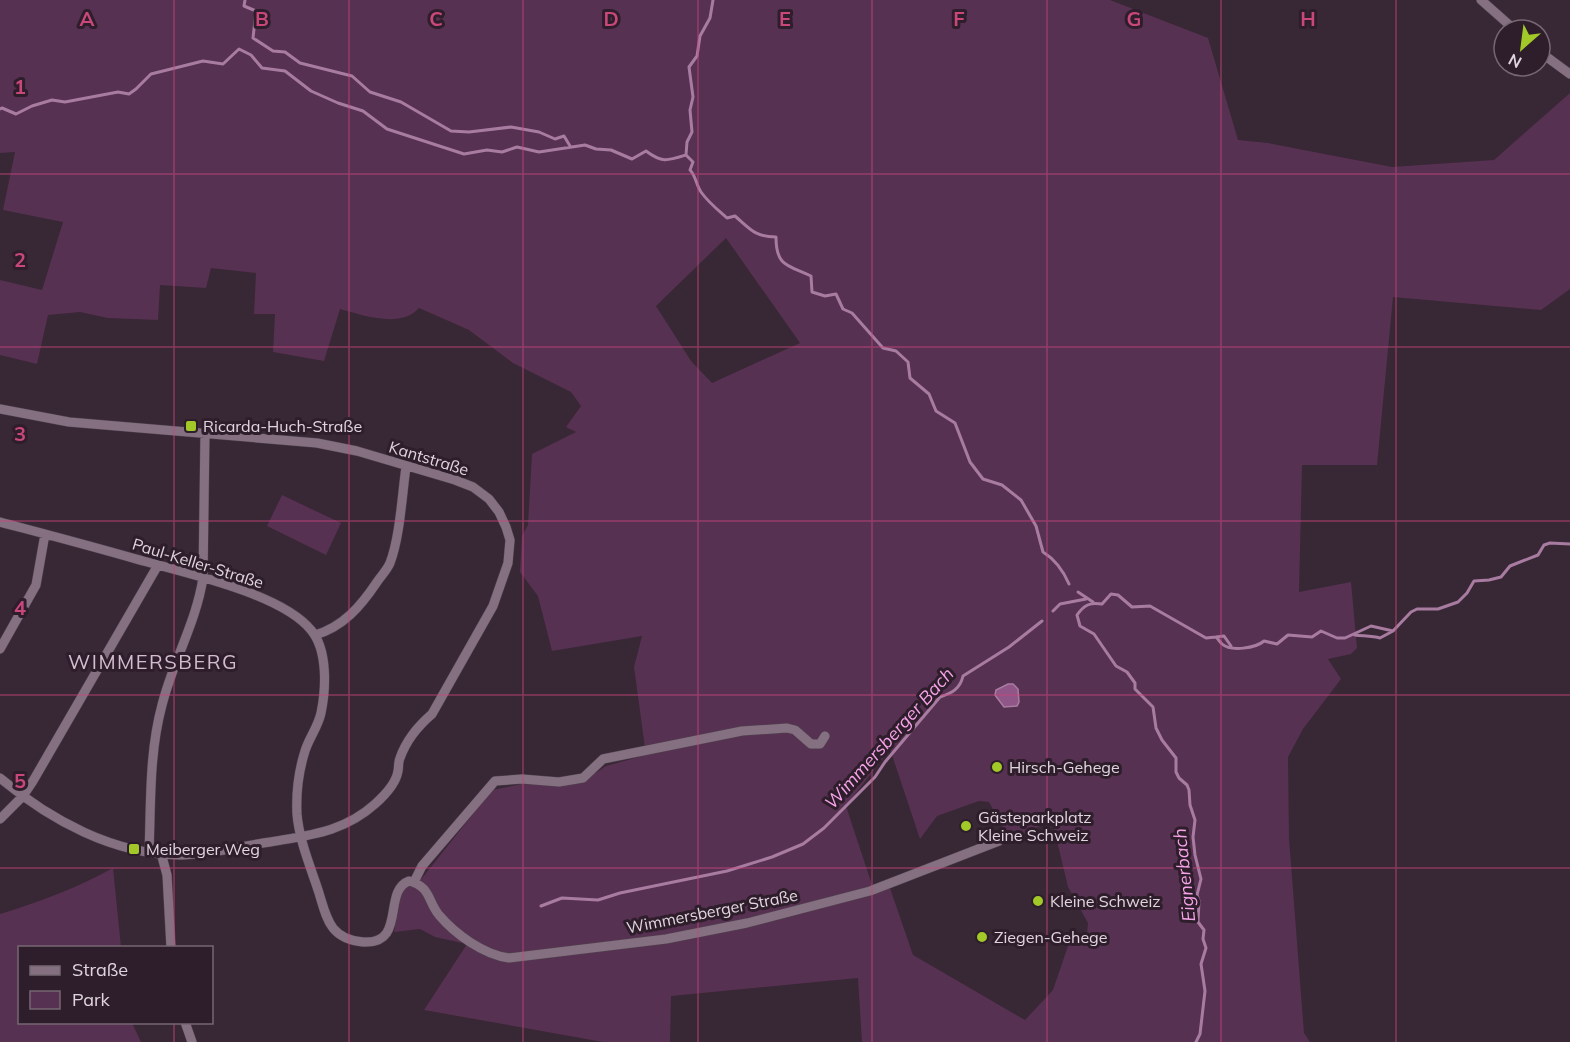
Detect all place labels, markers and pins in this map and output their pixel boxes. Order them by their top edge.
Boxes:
place label: Ricarda-Huch-Straße [203,416,362,436]
marker: Ricarda-Huch-Straße [184,419,198,433]
place label: Hirsch-Gehege [1009,757,1120,777]
marker: Hirsch-Gehege [990,760,1004,774]
place label: Gästeparkplatz Kleine Schweiz [978,807,1092,845]
marker: Gästeparkplatz Kleine Schweiz [959,819,973,833]
place label: Meiberger Weg [146,839,260,859]
marker: Meiberger Weg [127,842,141,856]
place label: Kleine Schweiz [1050,891,1161,911]
marker: Kleine Schweiz [1031,894,1045,908]
place label: Ziegen-Gehege [994,927,1107,947]
marker: Ziegen-Gehege [975,930,989,944]

